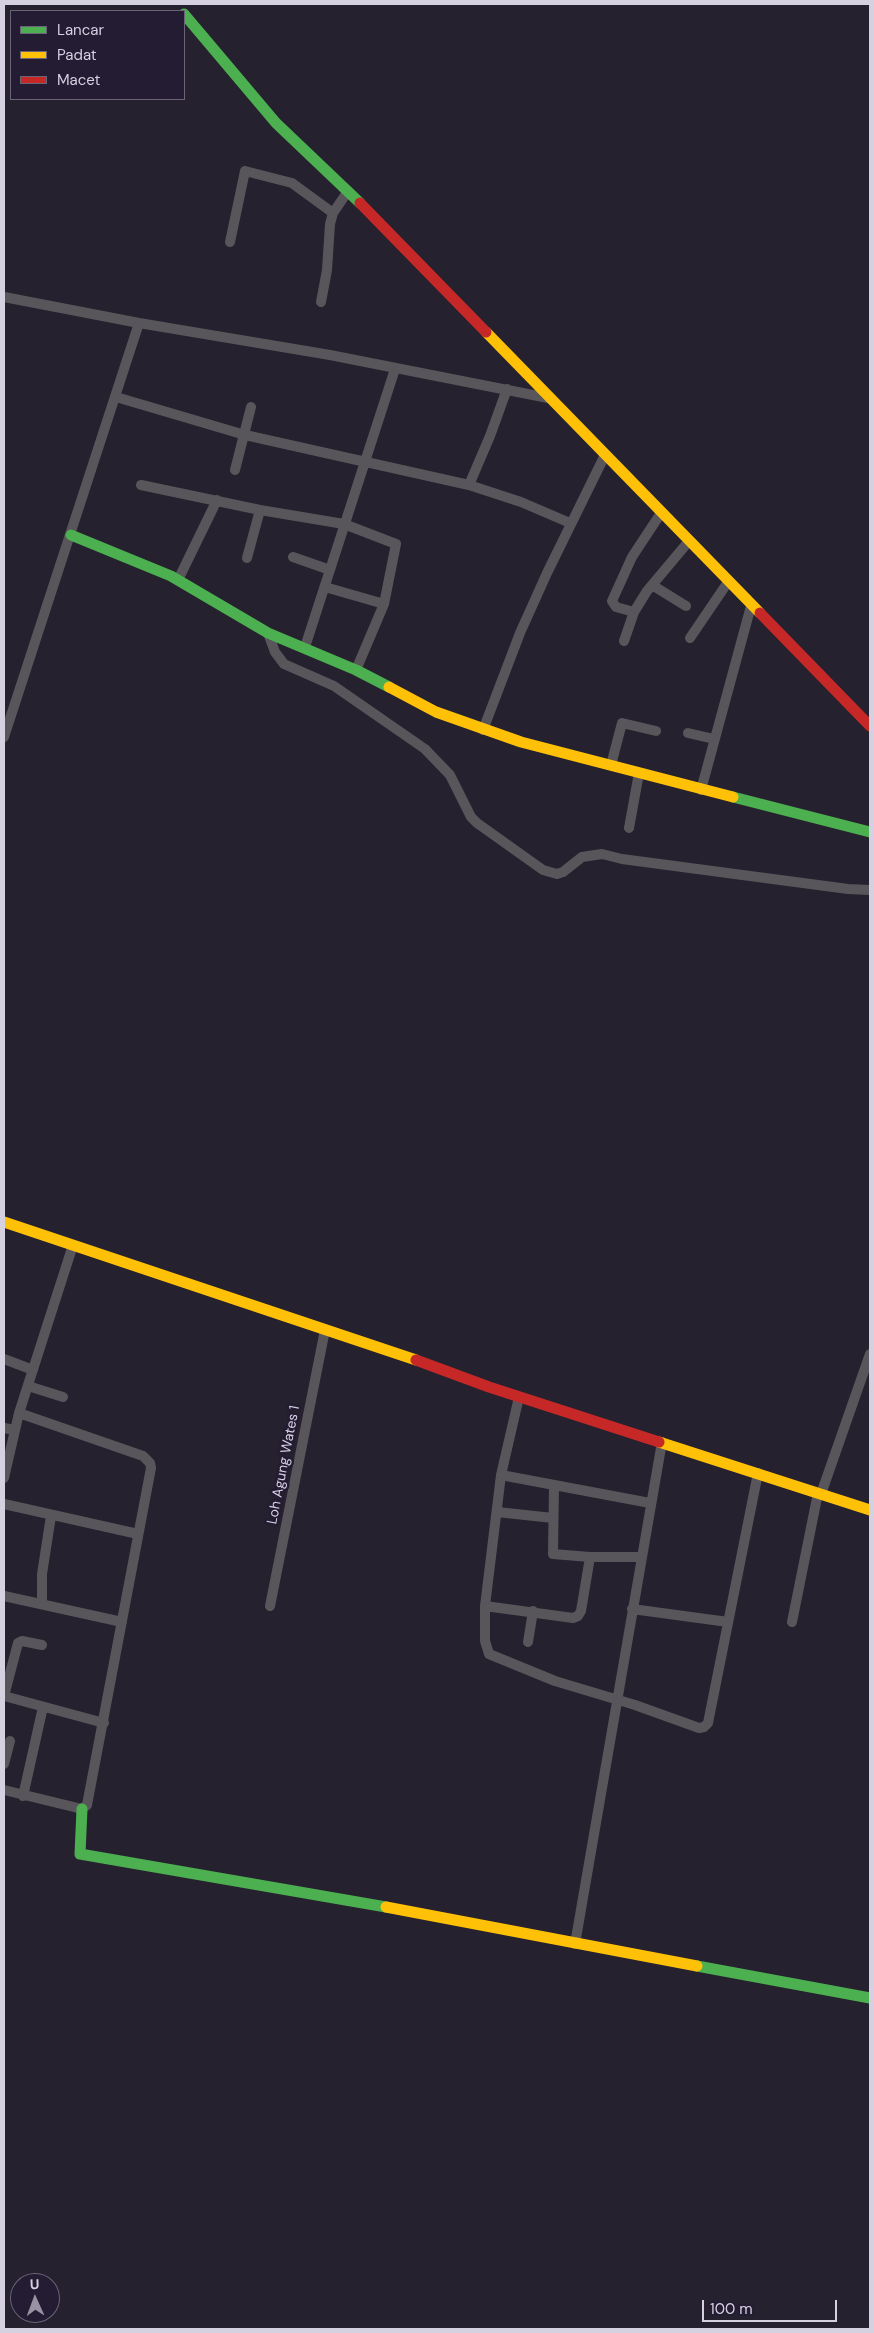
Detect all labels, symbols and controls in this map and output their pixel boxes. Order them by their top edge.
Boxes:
legend [10,10,185,100]
text: Lancar [57,20,104,40]
text: Padat [57,45,97,65]
text: Macet [57,70,101,90]
street label: Loh Agung Wates 1 [264,1404,304,1526]
north arrow [10,2273,60,2323]
text: U [29,2275,40,2293]
scale bar [704,2290,839,2322]
text: 100 m [710,2299,753,2319]

